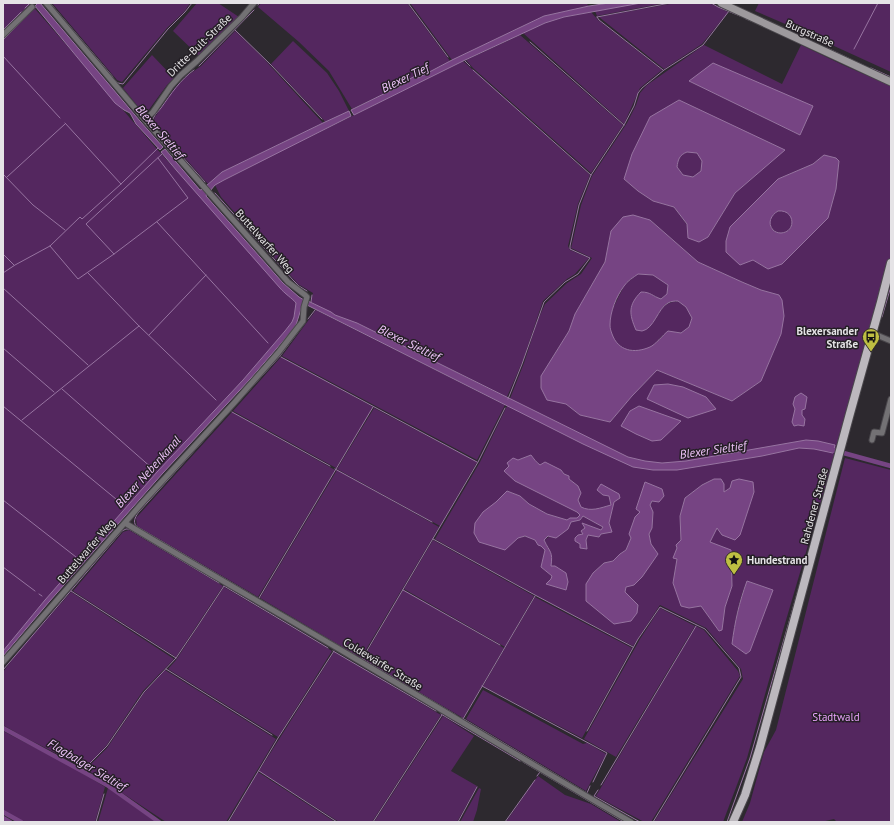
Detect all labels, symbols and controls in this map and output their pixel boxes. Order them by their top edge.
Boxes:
street label: Dritte-Bult-Straße [164,10,235,79]
street label: Burgstraße [784,16,837,50]
water label: Blexer Tief [379,58,433,95]
water label: Blexer Sieltief [133,101,190,164]
street label: Buttelwarfer Weg [233,206,297,276]
water label: Blexer Sieltief [376,321,445,365]
place label: Blexersander Straße [796,324,858,351]
bus stop icon: Blexersander Straße [861,327,881,352]
water label: Blexer Nebenkanal [112,432,184,511]
water label: Blexer Sieltief [679,437,750,462]
street label: Rahdener Straße [797,466,831,546]
street label: Buttelwarfer Weg [54,516,118,586]
place icon: Hundestrand [724,550,744,575]
place label: Hundestrand [747,553,807,567]
street label: Coldewärfer Straße [341,635,426,693]
park label: Stadtwald [812,710,860,724]
water label: Flagbalger Sieltief [45,735,131,795]

